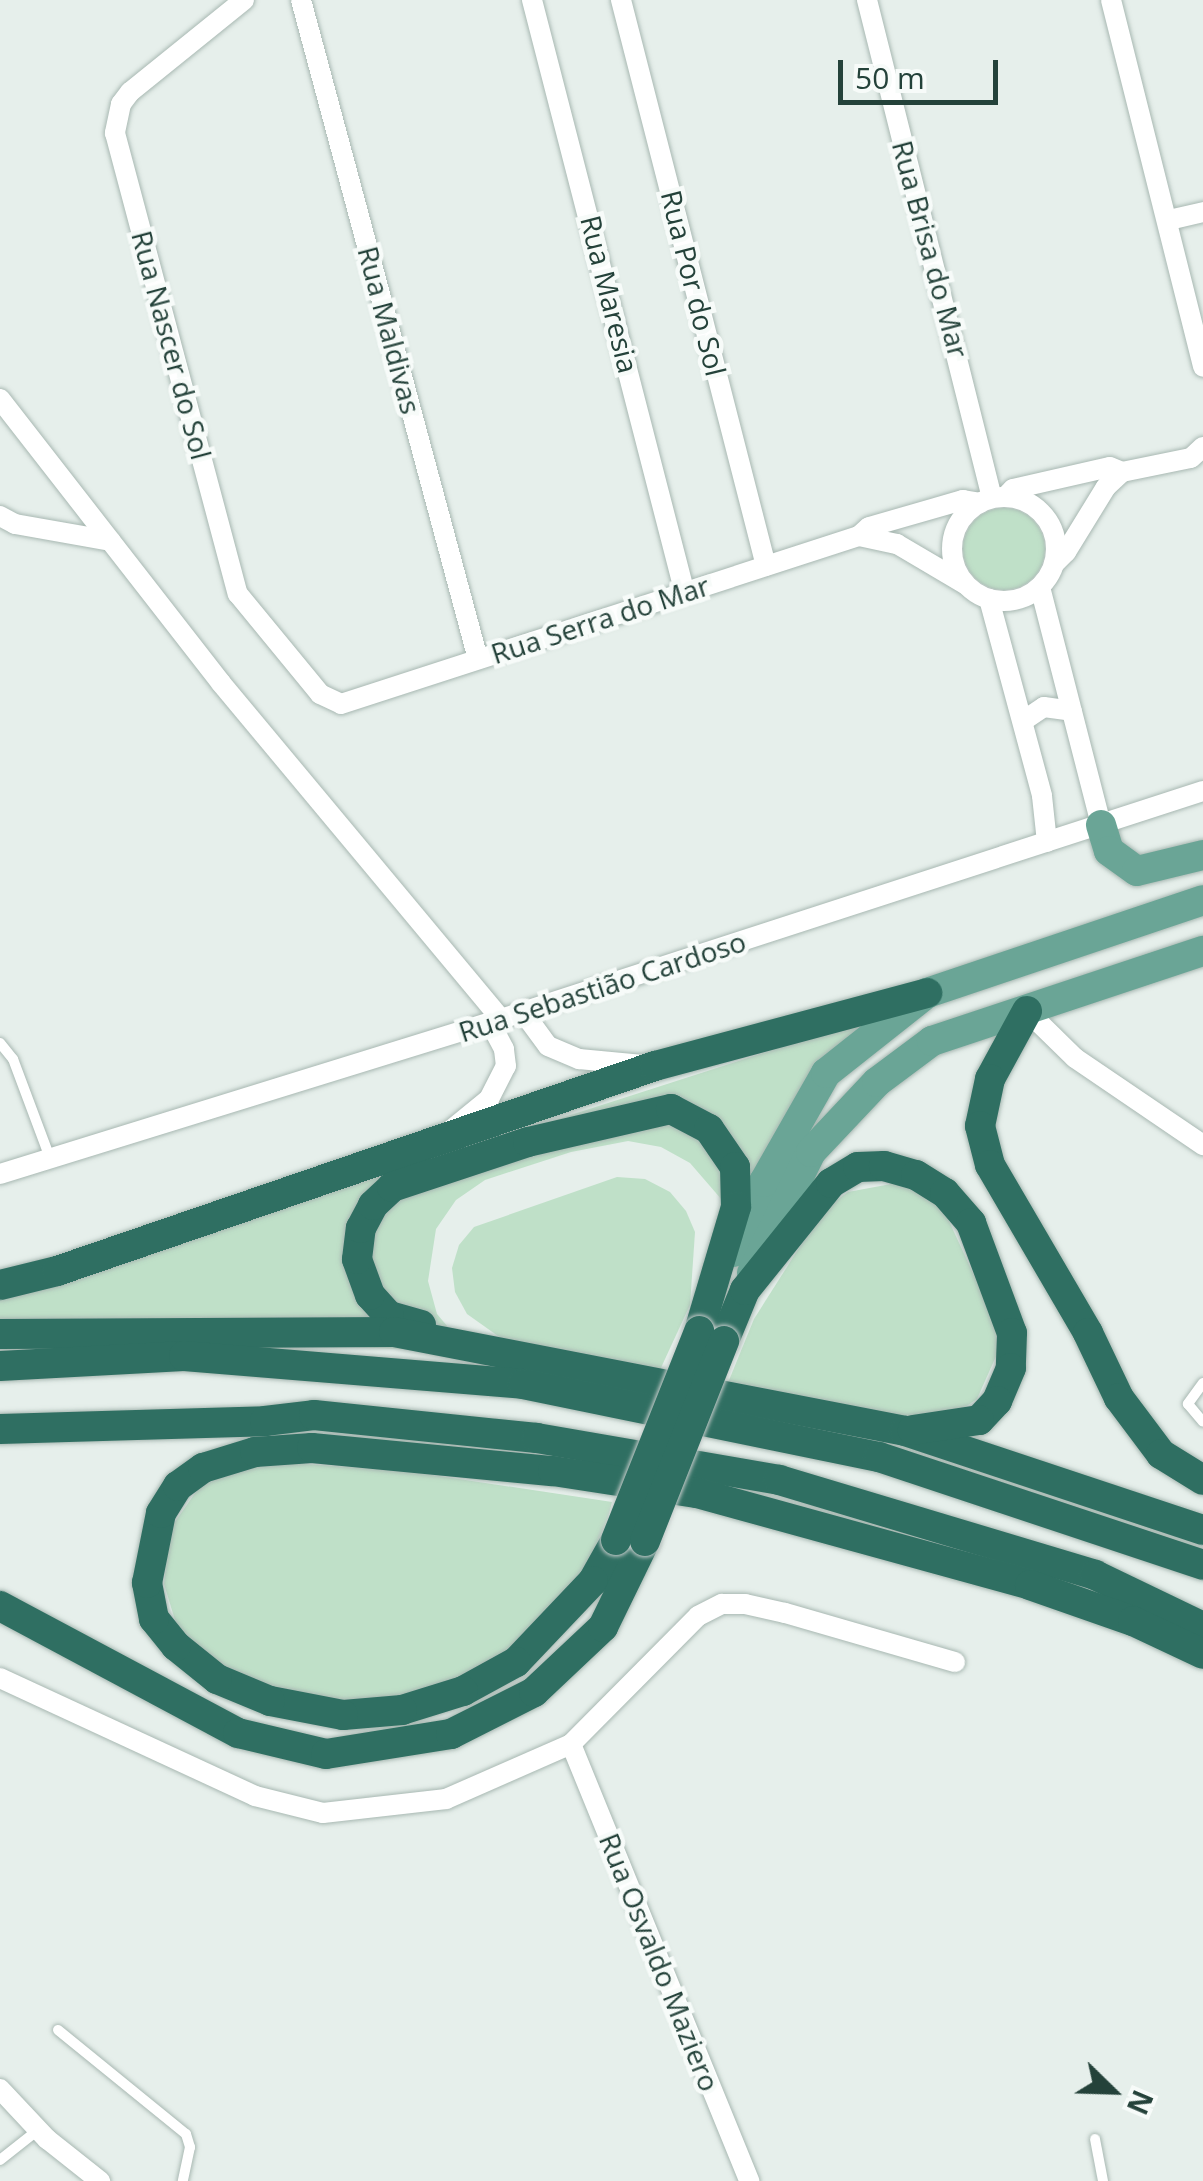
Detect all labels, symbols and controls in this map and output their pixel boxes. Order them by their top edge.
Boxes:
scale bar [843,40,1003,102]
text: 50 m [855,57,925,98]
street label: Rua Brisa do Mar [886,137,976,361]
street label: Rua Por do Sol [655,187,733,379]
street label: Rua Maresia [574,212,646,376]
street label: Rua Nascer do Sol [125,227,219,463]
street label: Rua Maldivas [351,242,429,418]
street label: Rua Serra do Mar [487,568,713,670]
street label: Rua Sebastião Cardoso [454,924,750,1048]
street label: Rua Osvaldo Maziero [593,1828,727,2096]
north arrow [1063,2041,1163,2141]
text: N [1119,2085,1163,2121]

